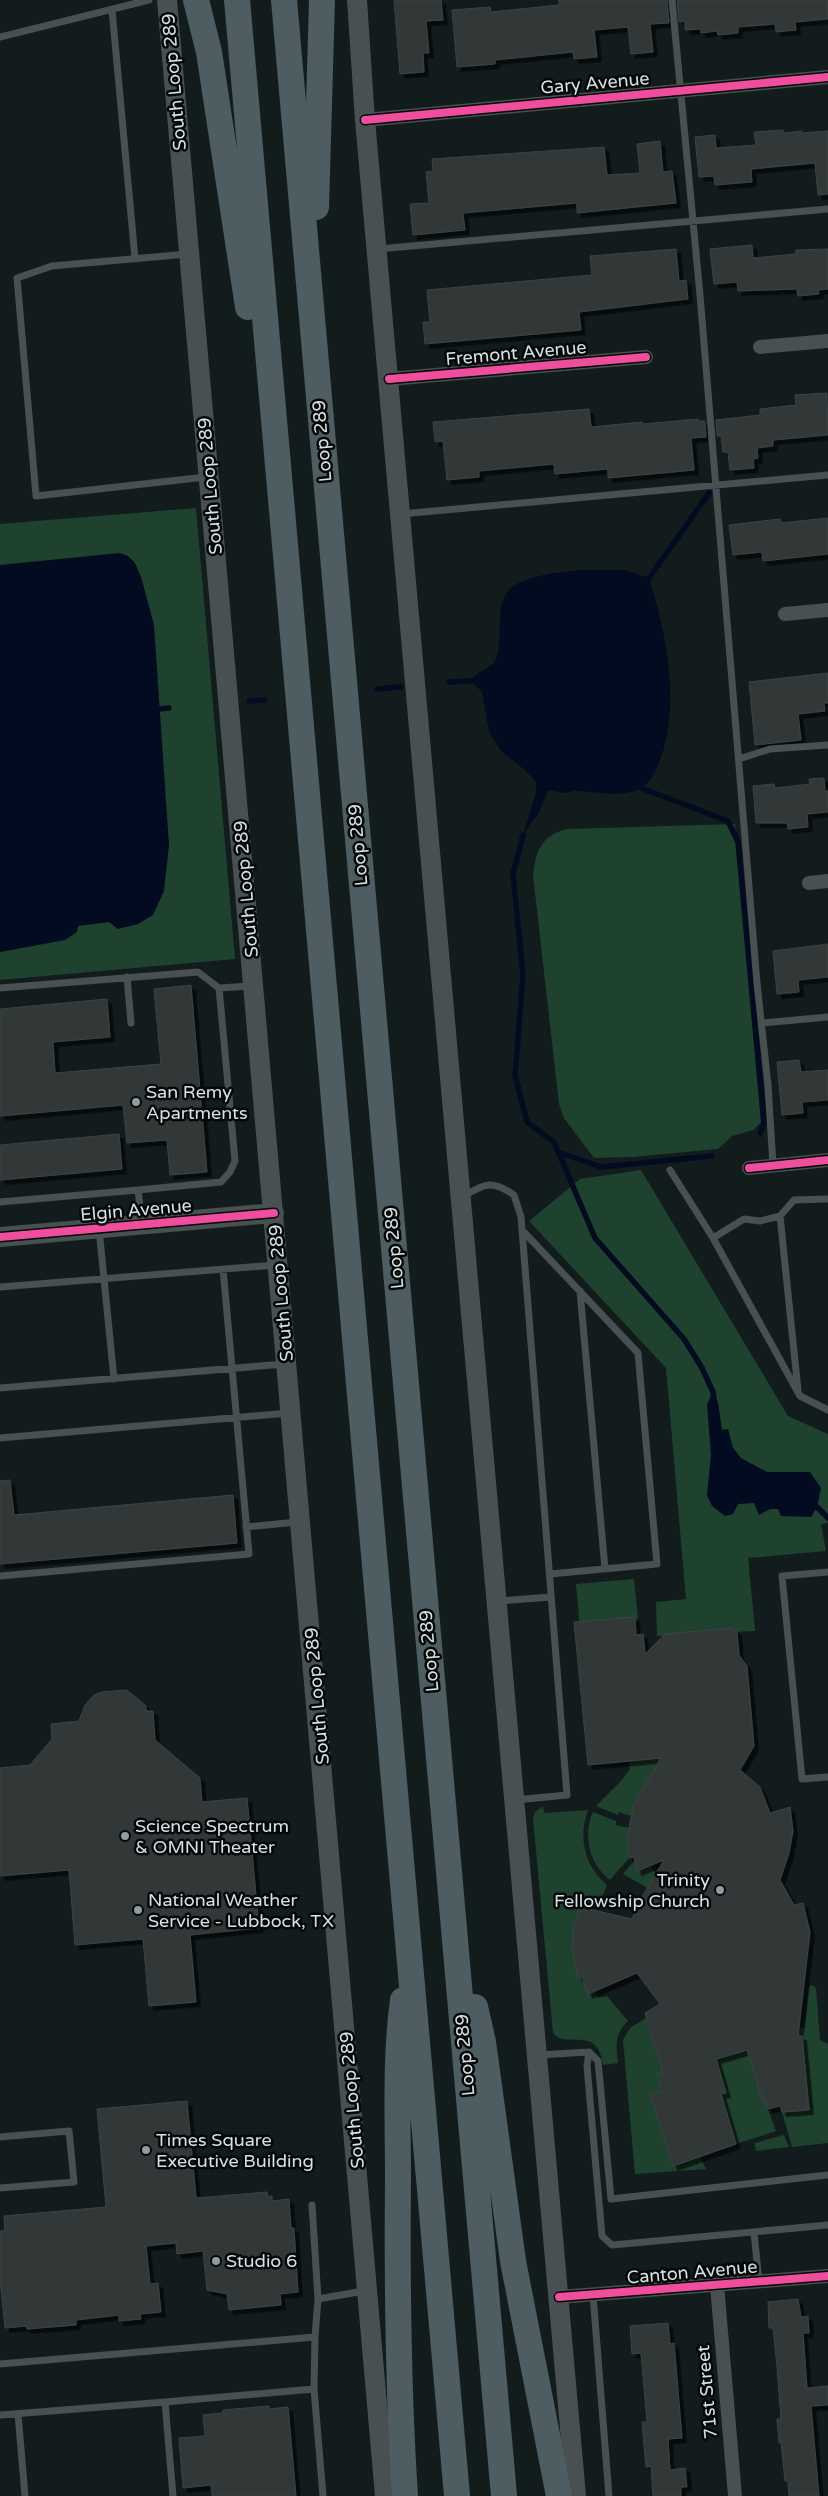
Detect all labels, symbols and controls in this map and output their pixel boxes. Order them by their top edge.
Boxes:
street label: South Loop 289 [157,12,191,152]
street label: Gary Avenue [540,67,650,99]
street label: Fremont Avenue [445,336,587,370]
street label: Loop 289 [307,399,337,483]
street label: South Loop 289 [193,416,227,556]
street label: Loop 289 [343,803,373,887]
street label: South Loop 289 [229,819,263,959]
place label: San Remy Apartments [146,1081,248,1124]
marker: San Remy Apartments [130,1096,142,1108]
street label: Elgin Avenue [79,1194,193,1226]
street label: Loop 289 [379,1206,409,1290]
street label: South Loop 289 [264,1223,298,1363]
street label: Loop 289 [414,1609,444,1693]
street label: South Loop 289 [300,1626,334,1766]
place label: Science Spectrum & OMNI Theater [135,1815,289,1858]
marker: Science Spectrum & OMNI Theater [119,1830,131,1842]
place label: Trinity Fellowship Church [554,1869,710,1912]
marker: Trinity Fellowship Church [714,1884,726,1896]
place label: National Weather Service - Lubbock, TX [148,1889,334,1932]
marker: National Weather Service - Lubbock, TX [132,1904,144,1916]
street label: Loop 289 [450,2013,480,2097]
street label: South Loop 289 [335,2030,369,2170]
place label: Times Square Executive Building [156,2129,314,2172]
marker: Times Square Executive Building [140,2144,152,2156]
place label: Studio 6 [226,2250,297,2272]
marker: Studio 6 [210,2255,222,2267]
street label: Canton Avenue [626,2255,758,2289]
street label: 71st Street [692,2344,722,2440]

